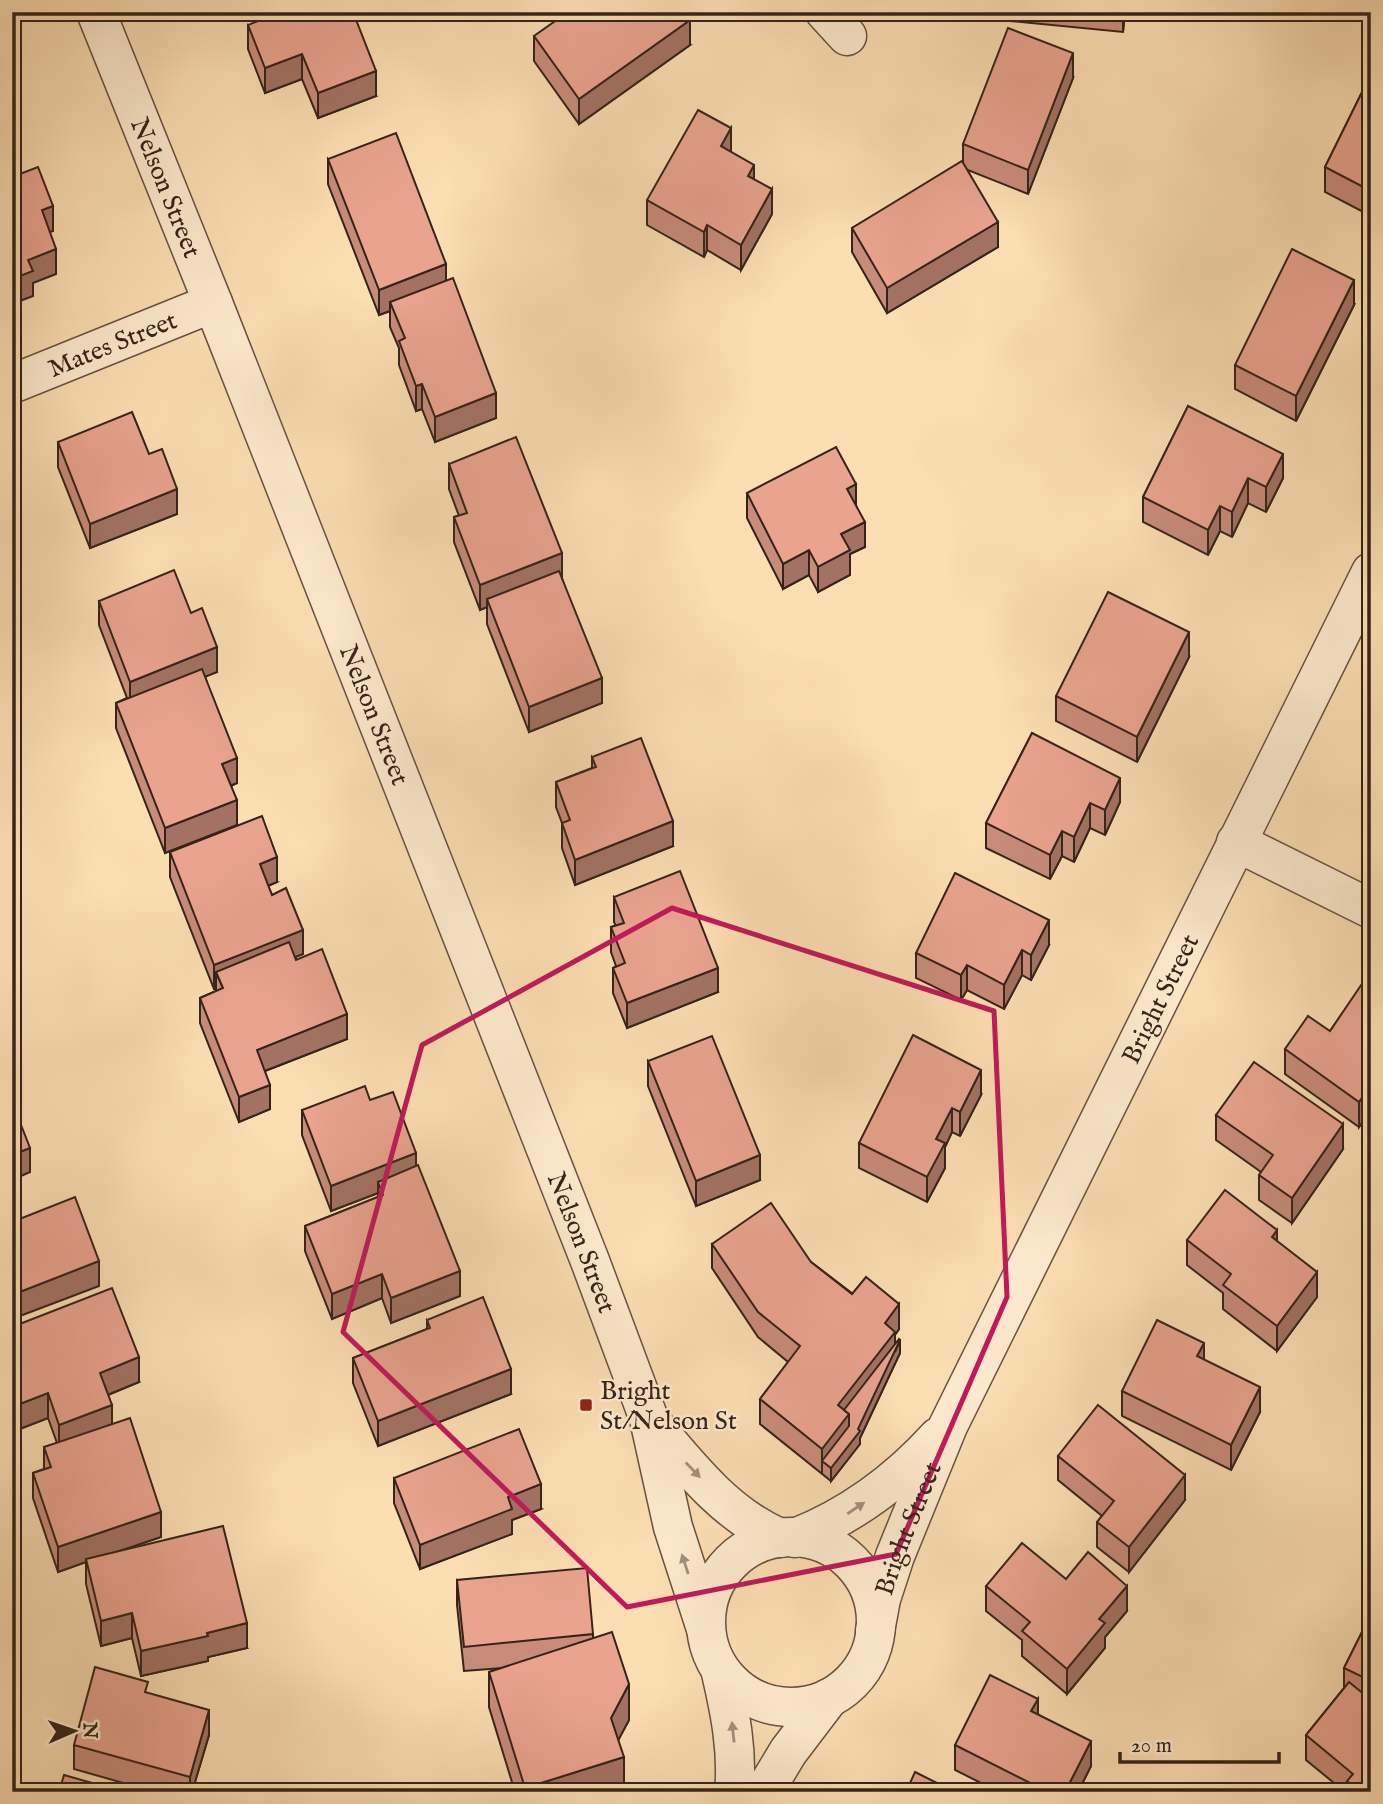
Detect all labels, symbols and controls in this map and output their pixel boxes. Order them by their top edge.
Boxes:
street label: Nelson Street [122,113,208,263]
street label: Mates Street [43,304,182,386]
street label: Nelson Street [331,640,416,790]
street label: Bright Street [1115,929,1207,1070]
street label: Nelson Street [539,1168,623,1318]
place label: Bright St/Nelson St [600,1375,737,1438]
marker: Bright St/Nelson St [578,1397,594,1413]
street label: Bright Street [868,1457,950,1600]
one-way arrow [685,1462,702,1479]
one-way arrow [847,1501,866,1514]
one-way arrow [680,1553,690,1574]
north arrow [38,1696,108,1766]
scale bar [1120,1720,1280,1764]
text: N [77,1721,101,1740]
one-way arrow [727,1721,738,1743]
text: 20 m [1131,1733,1172,1760]

